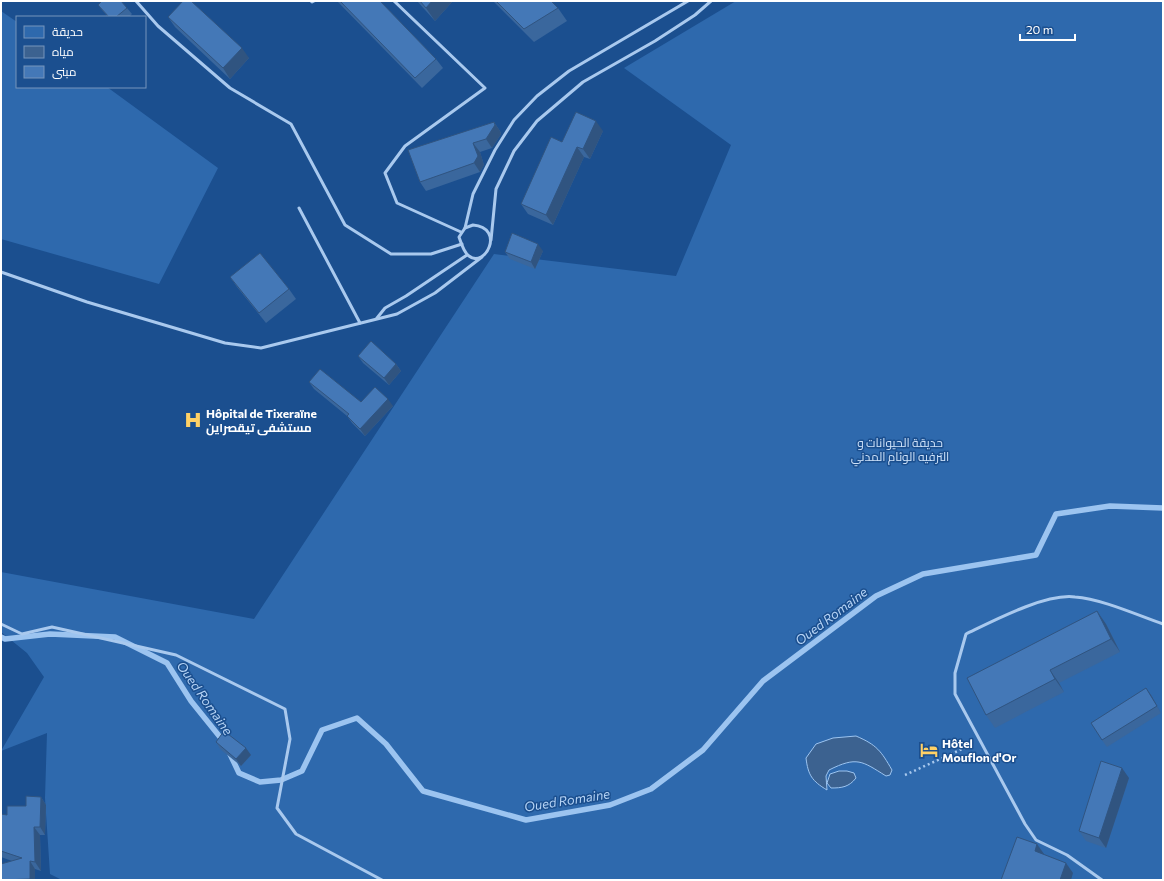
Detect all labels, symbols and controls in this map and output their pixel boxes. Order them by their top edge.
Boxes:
legend [16,16,146,88]
scale bar [1020,16,1075,42]
text: 20 m [1026,22,1053,36]
text: حديقة [52,24,83,39]
text: مياه [52,44,74,59]
text: مبنى [52,64,77,79]
place label: Hôpital de Tixeraïne مستشفى تيقصراين [206,406,317,436]
hospital icon: Hôpital de Tixeraïne مستشفى تيقصراين [183,410,203,430]
park label: حديقة الحيوانات و الترفيه الوئام المدني [851,435,949,467]
water label: Oued Romaine [792,583,870,648]
water label: Oued Romaine [174,658,236,738]
place label: Hôtel Mouflon d'Or [942,736,1017,764]
hotel icon: Hôtel Mouflon d'Or [919,740,939,760]
water label: Oued Romaine [523,785,611,815]

